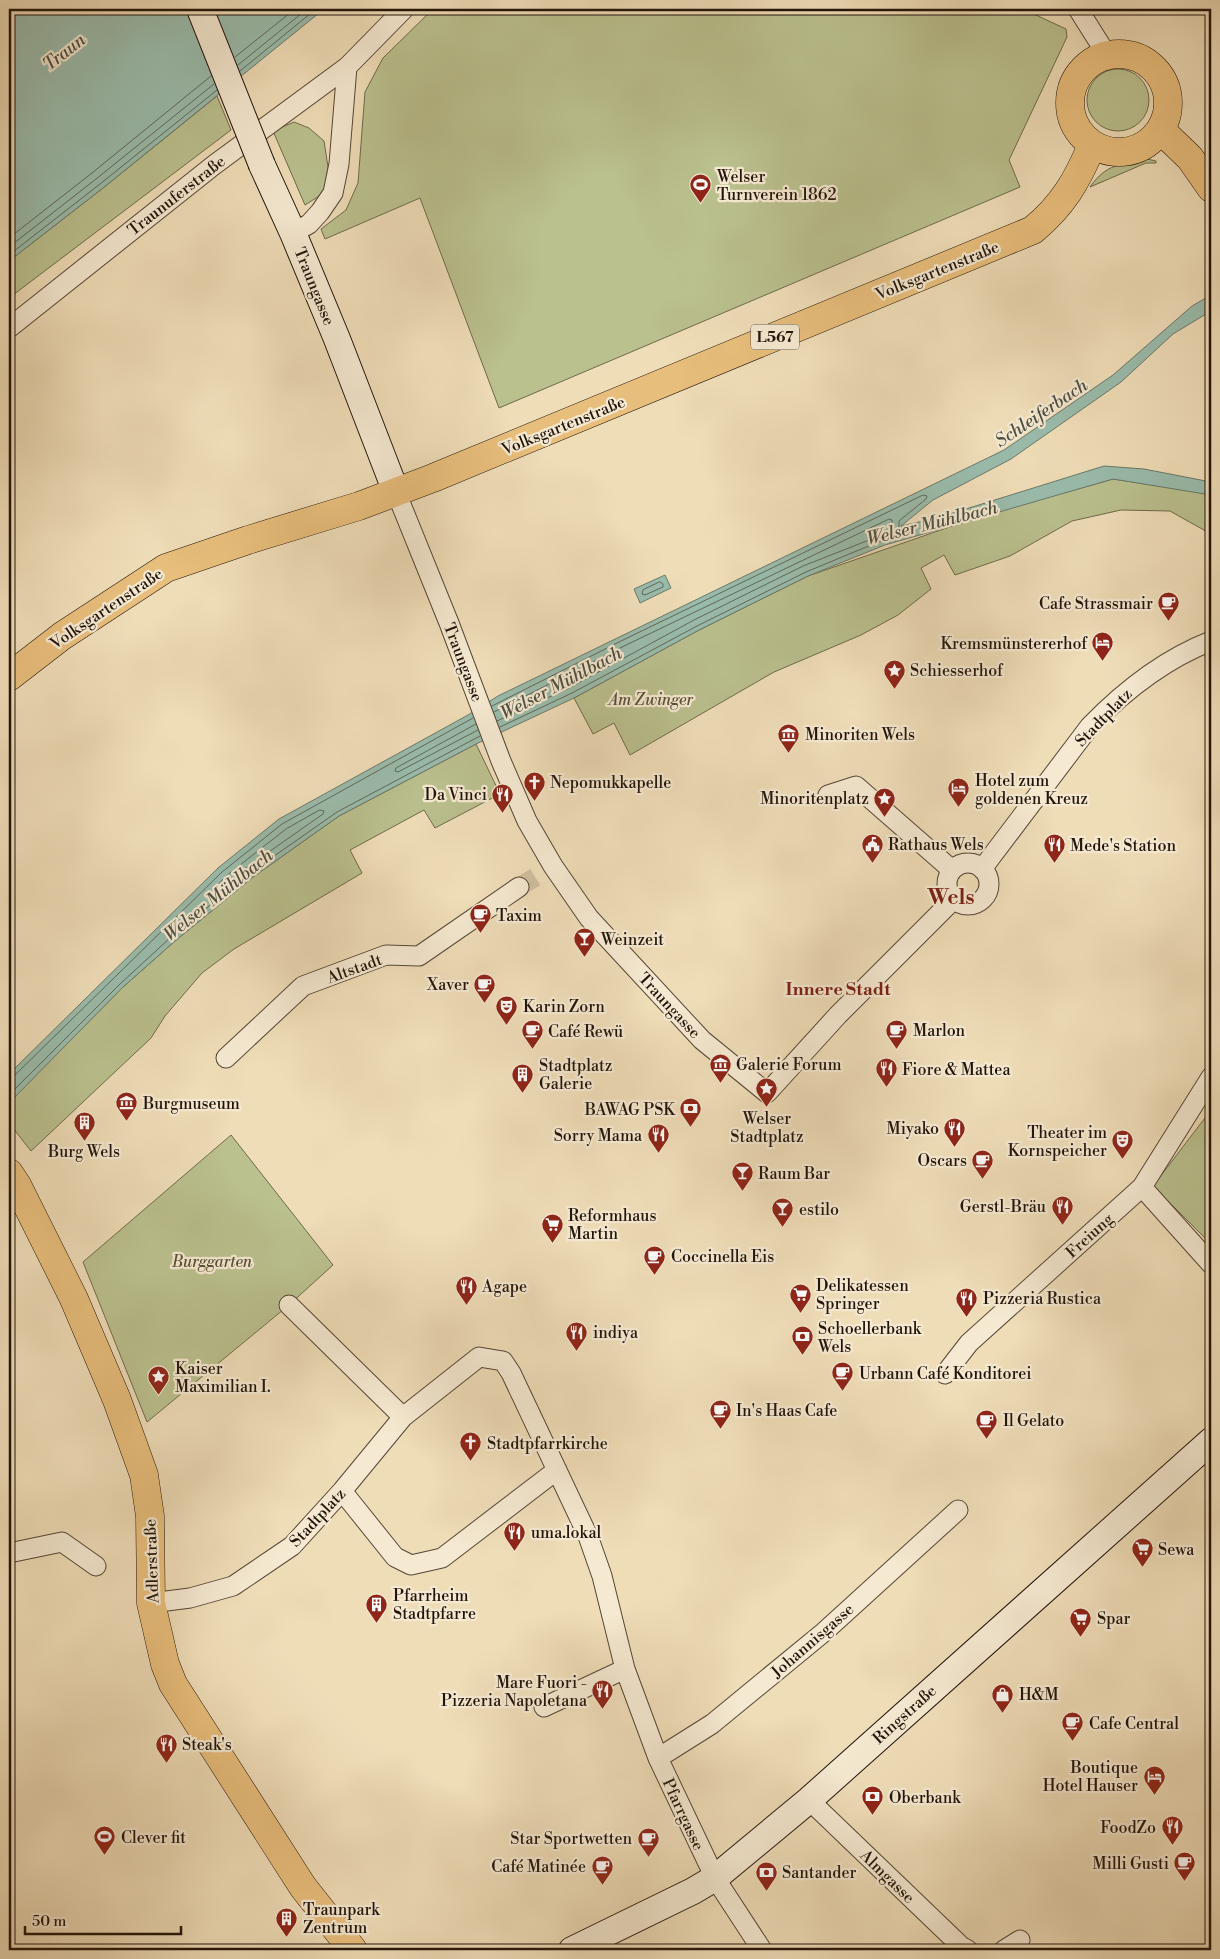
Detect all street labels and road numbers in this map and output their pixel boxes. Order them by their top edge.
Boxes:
street label: Traunuferstraße [124,151,229,240]
street label: Volksgartenstraße [872,237,1002,305]
street label: Traungasse [289,244,339,328]
road number: L567 [751,324,799,350]
street label: Volksgartenstraße [498,392,628,460]
street label: Volksgartenstraße [46,564,167,654]
street label: Traungasse [439,620,487,705]
street label: Stadtplatz [1071,684,1136,751]
street label: Altstadt [323,950,385,988]
street label: Traungasse [634,969,705,1043]
street label: Freiung [1062,1209,1118,1262]
street label: Stadtplatz [285,1484,350,1551]
street label: Adlerstraße [141,1518,163,1604]
street label: Johannisgasse [766,1599,858,1683]
street label: Ringstraße [869,1681,941,1749]
street label: Pfarrgasse [658,1775,709,1854]
street label: Almgasse [855,1845,919,1908]

